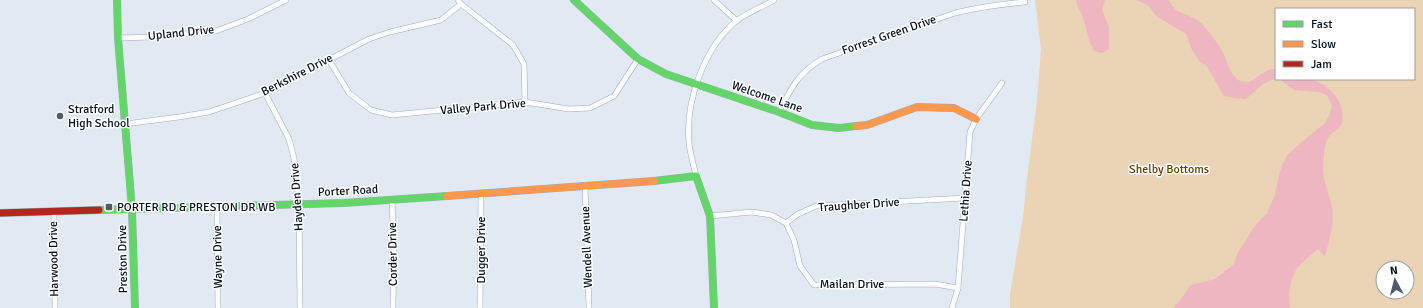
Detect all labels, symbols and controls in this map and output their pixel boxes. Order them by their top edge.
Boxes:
legend [1275,8,1415,80]
street label: Forrest Green Drive [840,12,938,58]
text: Fast [1311,17,1332,32]
street label: Upland Drive [147,22,215,44]
text: Slow [1311,37,1336,52]
street label: Berkshire Drive [259,51,335,99]
text: Jam [1311,57,1332,72]
street label: Welcome Lane [730,78,804,116]
street label: Valley Park Drive [440,96,526,118]
place label: Stratford High School [68,102,130,131]
marker: Stratford High School [55,111,65,121]
street label: Lethia Drive [956,160,976,222]
park label: Shelby Bottoms [1129,162,1209,177]
street label: Hayden Drive [287,163,307,231]
street label: Porter Road [318,182,378,200]
street label: Traughber Drive [818,195,900,215]
place label: PORTER RD & PRESTON DR WB [117,200,276,215]
marker: PORTER RD & PRESTON DR WB [104,202,114,212]
street label: Wendell Avenue [578,206,596,288]
street label: Dugger Drive [474,217,489,283]
street label: Harwood Drive [46,221,62,297]
street label: Corder Drive [385,222,401,286]
street label: Preston Drive [115,225,131,293]
street label: Wayne Drive [210,225,226,289]
north arrow [1375,260,1415,300]
text: N [1389,264,1398,277]
street label: Mailan Drive [820,277,884,292]

